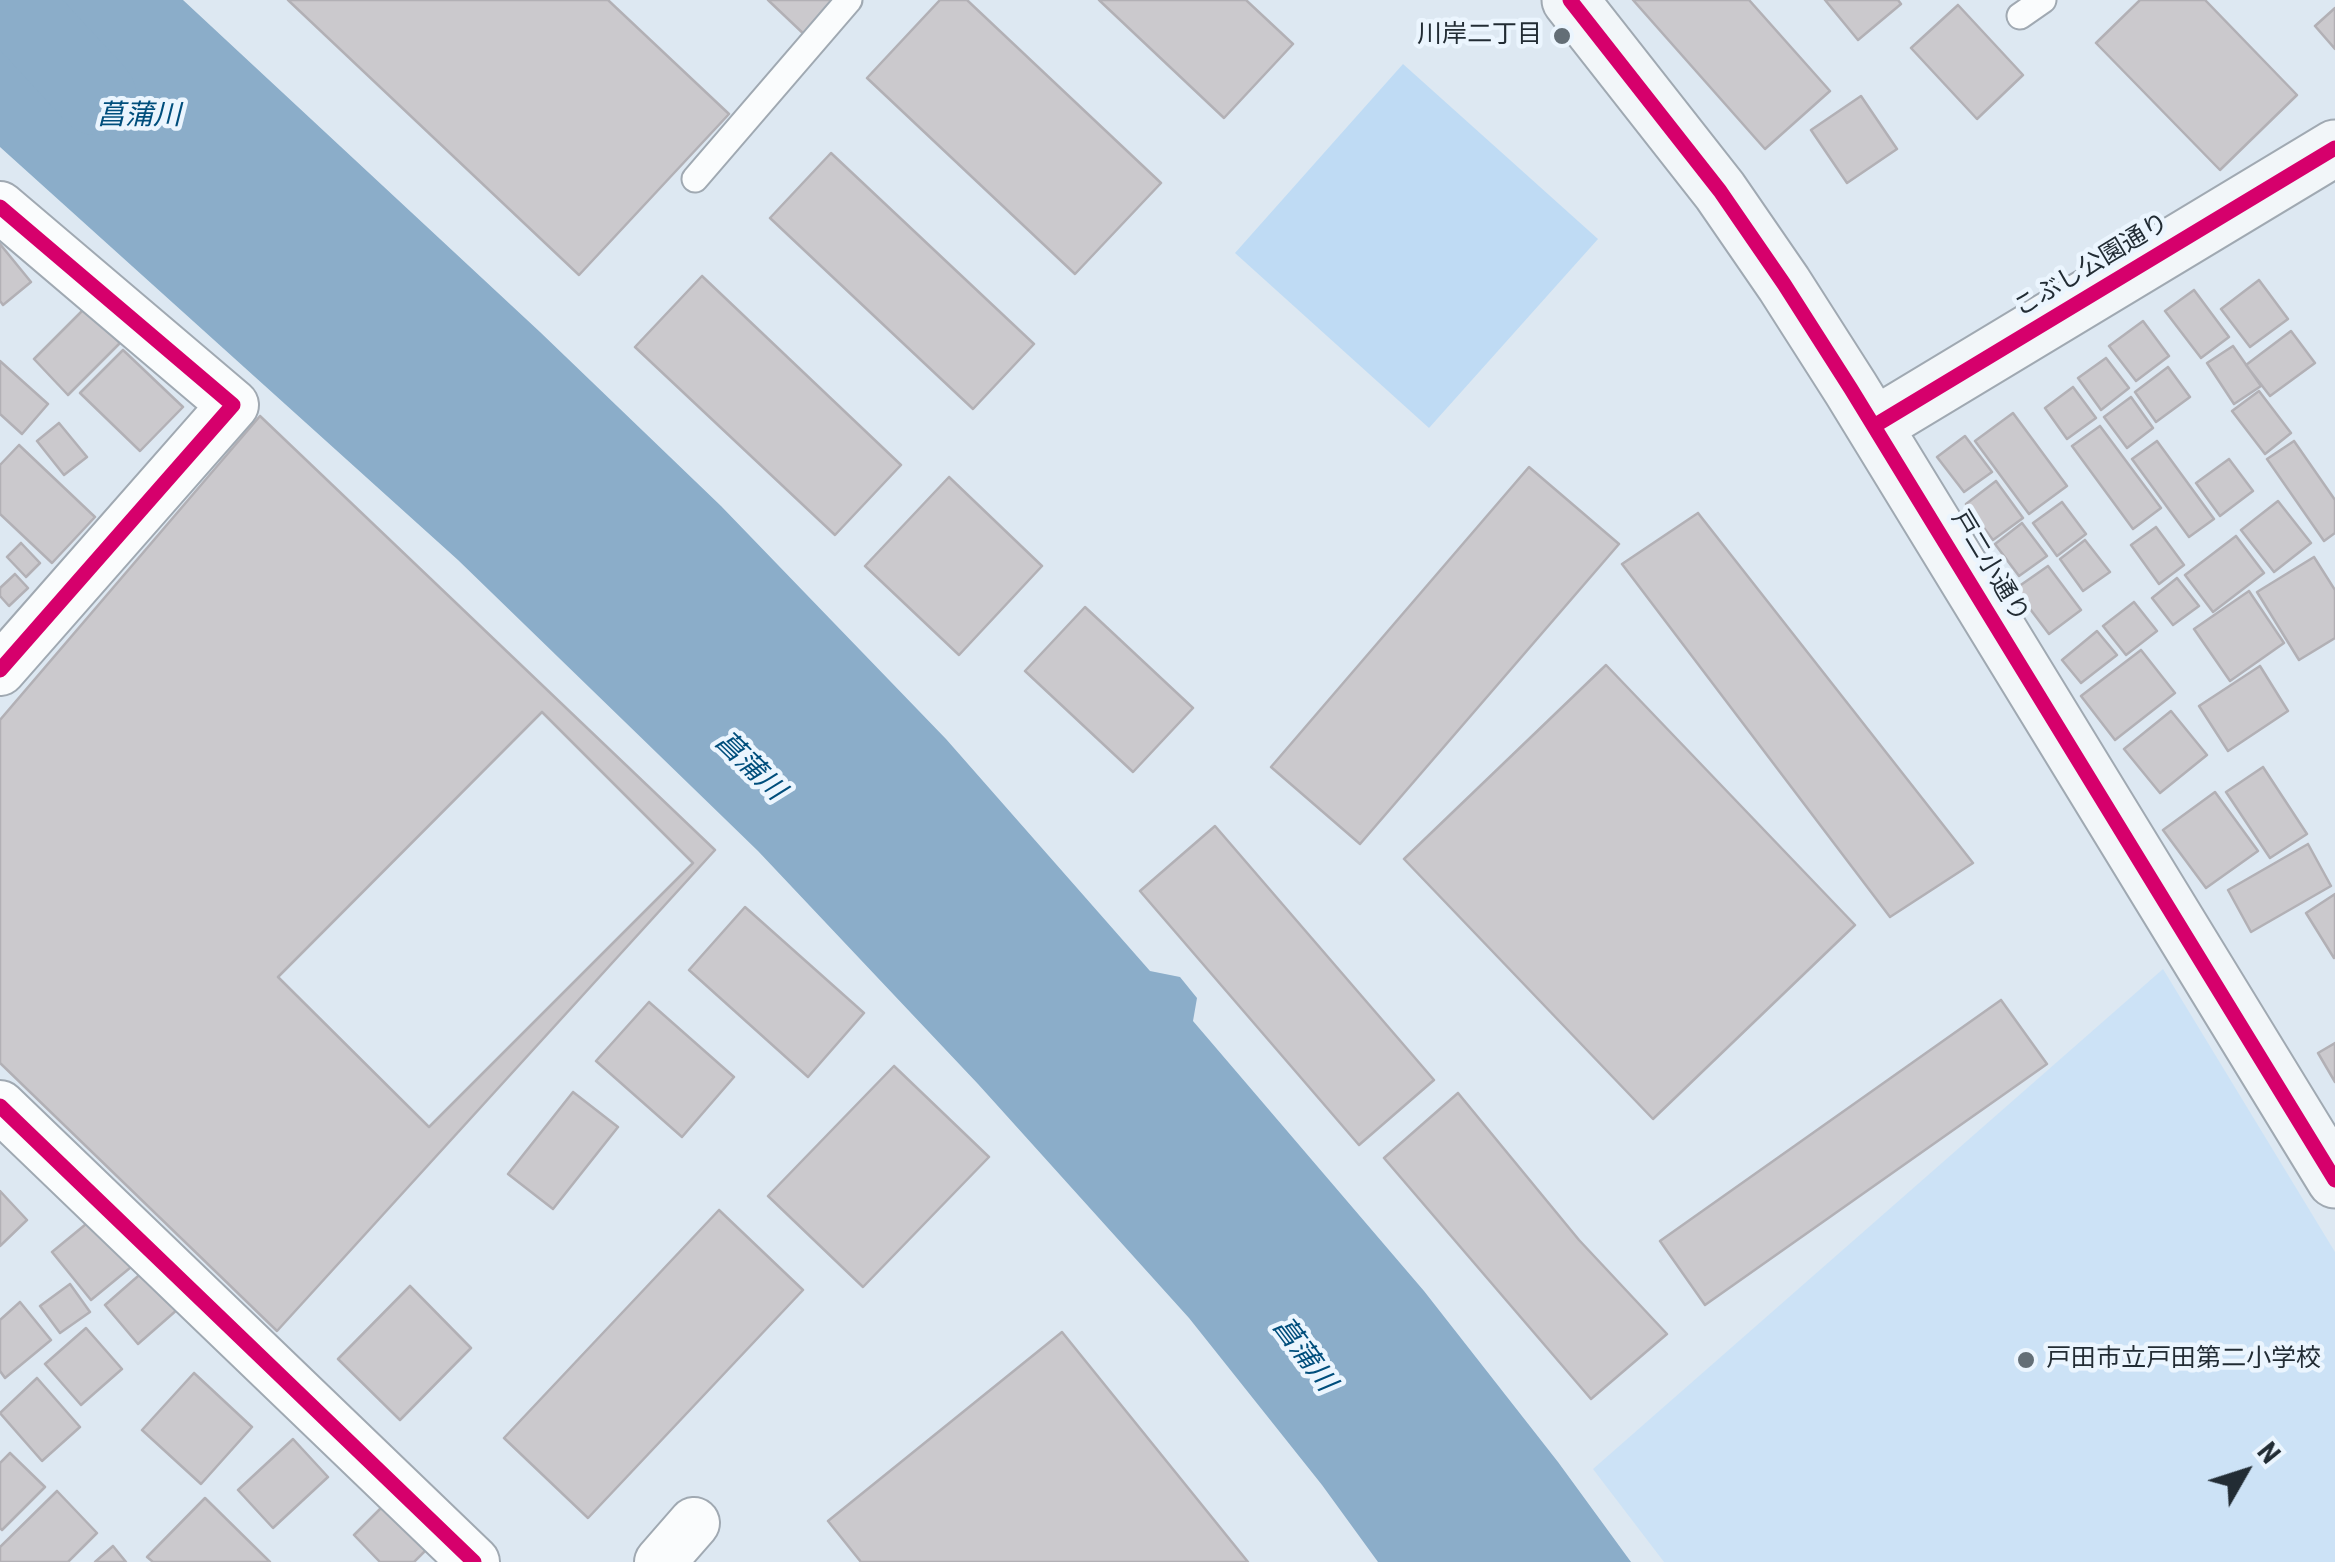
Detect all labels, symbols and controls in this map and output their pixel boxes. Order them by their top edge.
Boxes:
place label: 川岸二丁目 [1417,21,1542,51]
marker: 川岸二丁目 [1551,25,1573,47]
water label: 菖蒲川 [97,100,181,134]
street label: こぶし公園通り [2009,208,2175,324]
street label: 戸二小通り [1944,506,2034,628]
water label: 菖蒲川 [707,726,791,808]
water label: 菖蒲川 [1264,1311,1342,1399]
place label: 戸田市立戸田第二小学校 [2046,1345,2321,1375]
marker: 戸田市立戸田第二小学校 [2015,1349,2037,1371]
north arrow [2195,1422,2295,1522]
text: N [2250,1436,2287,1470]

